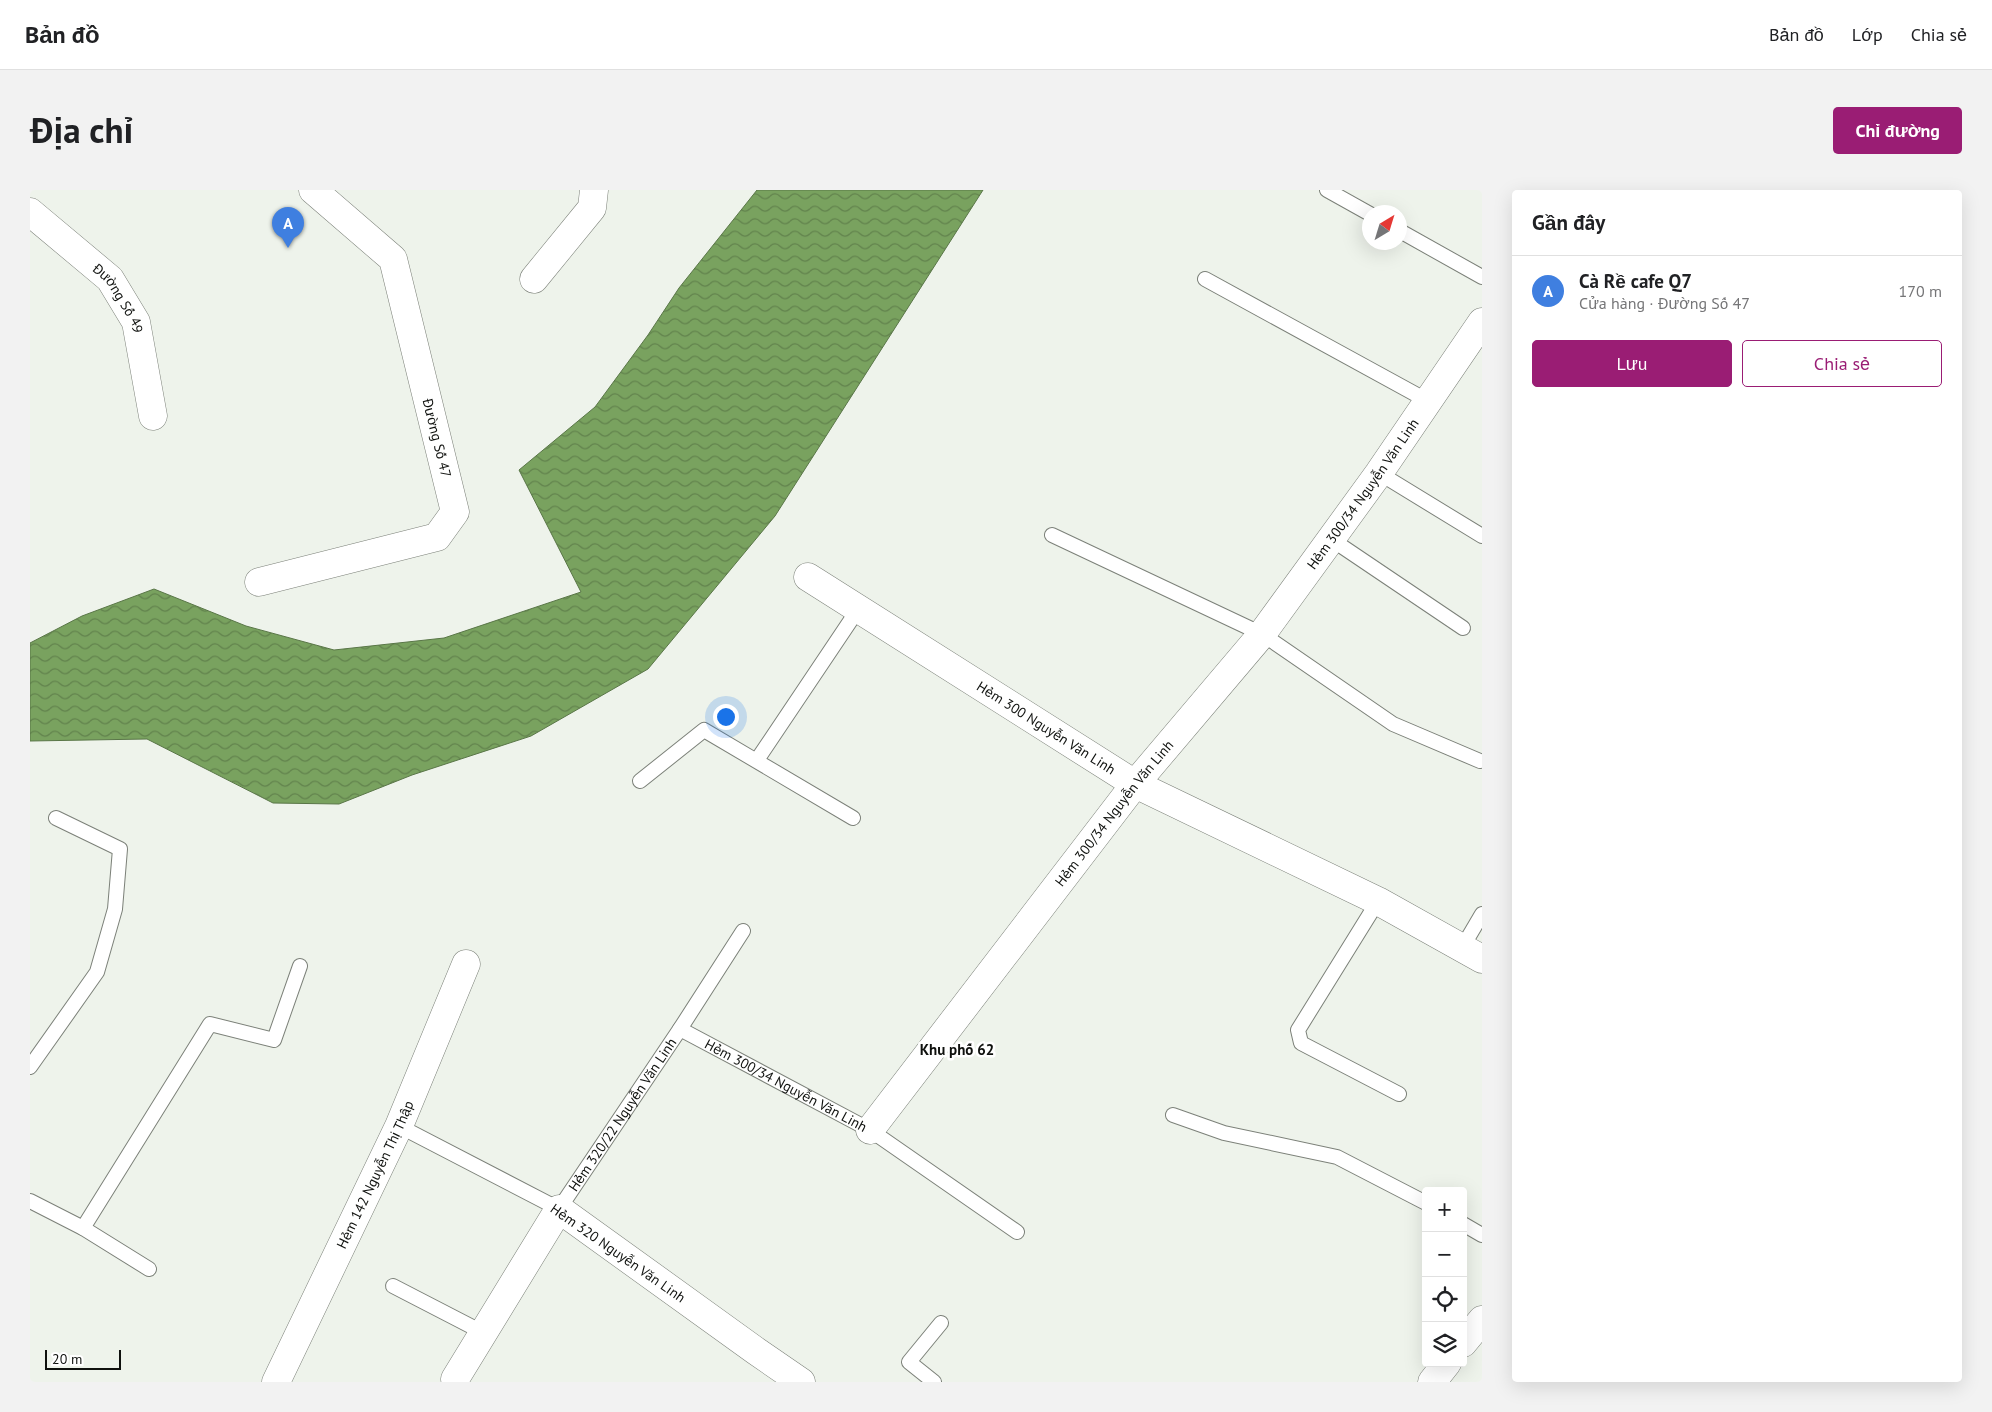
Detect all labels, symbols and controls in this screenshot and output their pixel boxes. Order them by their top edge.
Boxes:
text: Bản đồ [25,19,100,50]
text: Bản đồ [1769,23,1824,46]
text: Lớp [1852,23,1883,46]
text: Chia sẻ [1911,23,1967,46]
text: Địa chỉ [30,107,133,153]
button: Chỉ đường [1833,107,1962,154]
north arrow [1362,205,1407,250]
pin: A [272,207,304,248]
text: Gần đây [1532,209,1605,236]
street label: Đường Số 49 [88,259,147,334]
text: Cà Rề cafe Q7 [1579,269,1692,293]
text: A [1543,281,1553,301]
text: 170 m [1899,281,1942,301]
text: Cửa hàng · Đường Số 47 [1579,293,1750,313]
button: Lưu [1532,340,1732,387]
button: Chia sẻ [1742,340,1942,387]
street label: Đường Số 47 [418,396,455,479]
street label: Hẻm 300/34 Nguyễn Văn Linh [1303,415,1423,573]
street label: Hẻm 300 Nguyễn Văn Linh [973,677,1119,778]
your location [713,704,739,730]
street label: Hẻm 300/34 Nguyễn Văn Linh [1051,736,1177,890]
street label: Hẻm 320/22 Nguyễn Văn Linh [564,1034,680,1195]
street label: Hẻm 300/34 Nguyễn Văn Linh [702,1035,870,1136]
district label: Khu phố 62 [920,1040,994,1059]
street label: Hẻm 142 Nguyễn Thị Thập [333,1098,418,1251]
map controls [1422,1187,1467,1367]
button: + [1422,1187,1467,1232]
street label: Hẻm 320 Nguyễn Văn Linh [547,1200,689,1306]
button: − [1422,1232,1467,1277]
button: locate [1422,1277,1467,1322]
button: layers [1422,1322,1467,1367]
scale bar [45,1347,121,1370]
text: 20 m [52,1350,82,1368]

